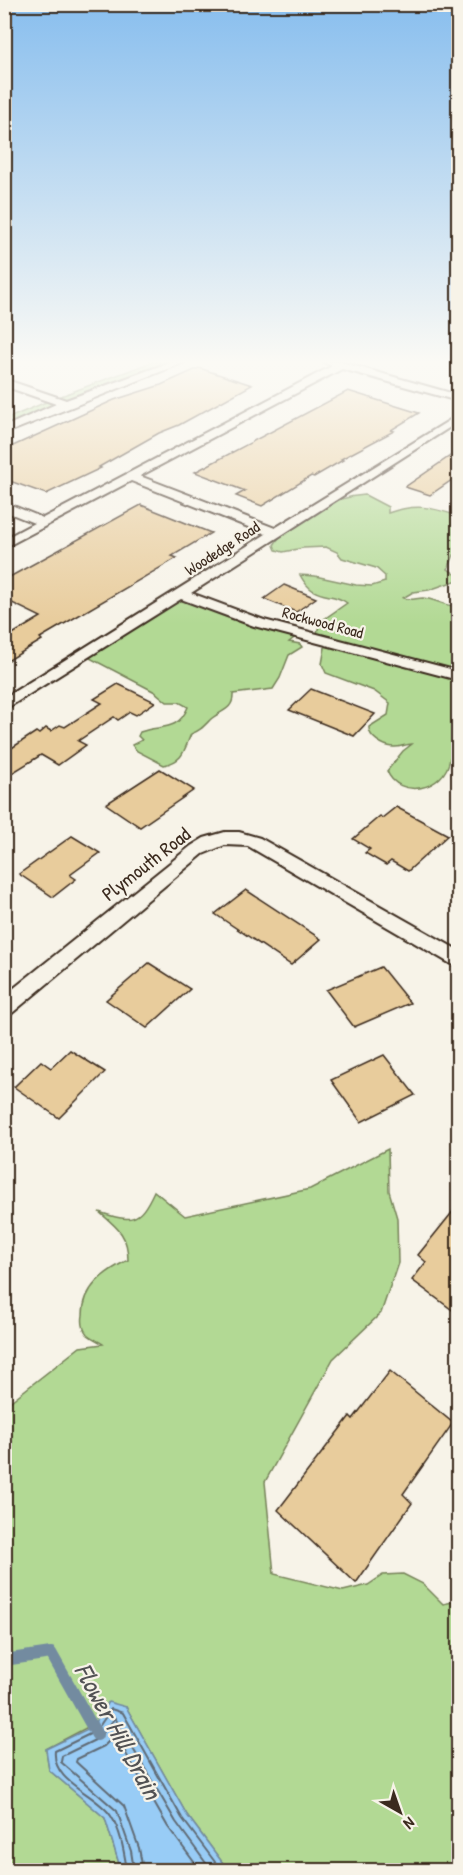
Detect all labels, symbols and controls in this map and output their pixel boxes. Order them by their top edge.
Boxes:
street label: Woodedge Road [180,516,264,580]
street label: Rockwood Road [280,601,366,643]
street label: Plymouth Road [96,820,196,907]
water label: Flower Hill Drain [67,1656,171,1807]
north arrow [370,1782,430,1842]
text: N [399,1812,420,1835]

